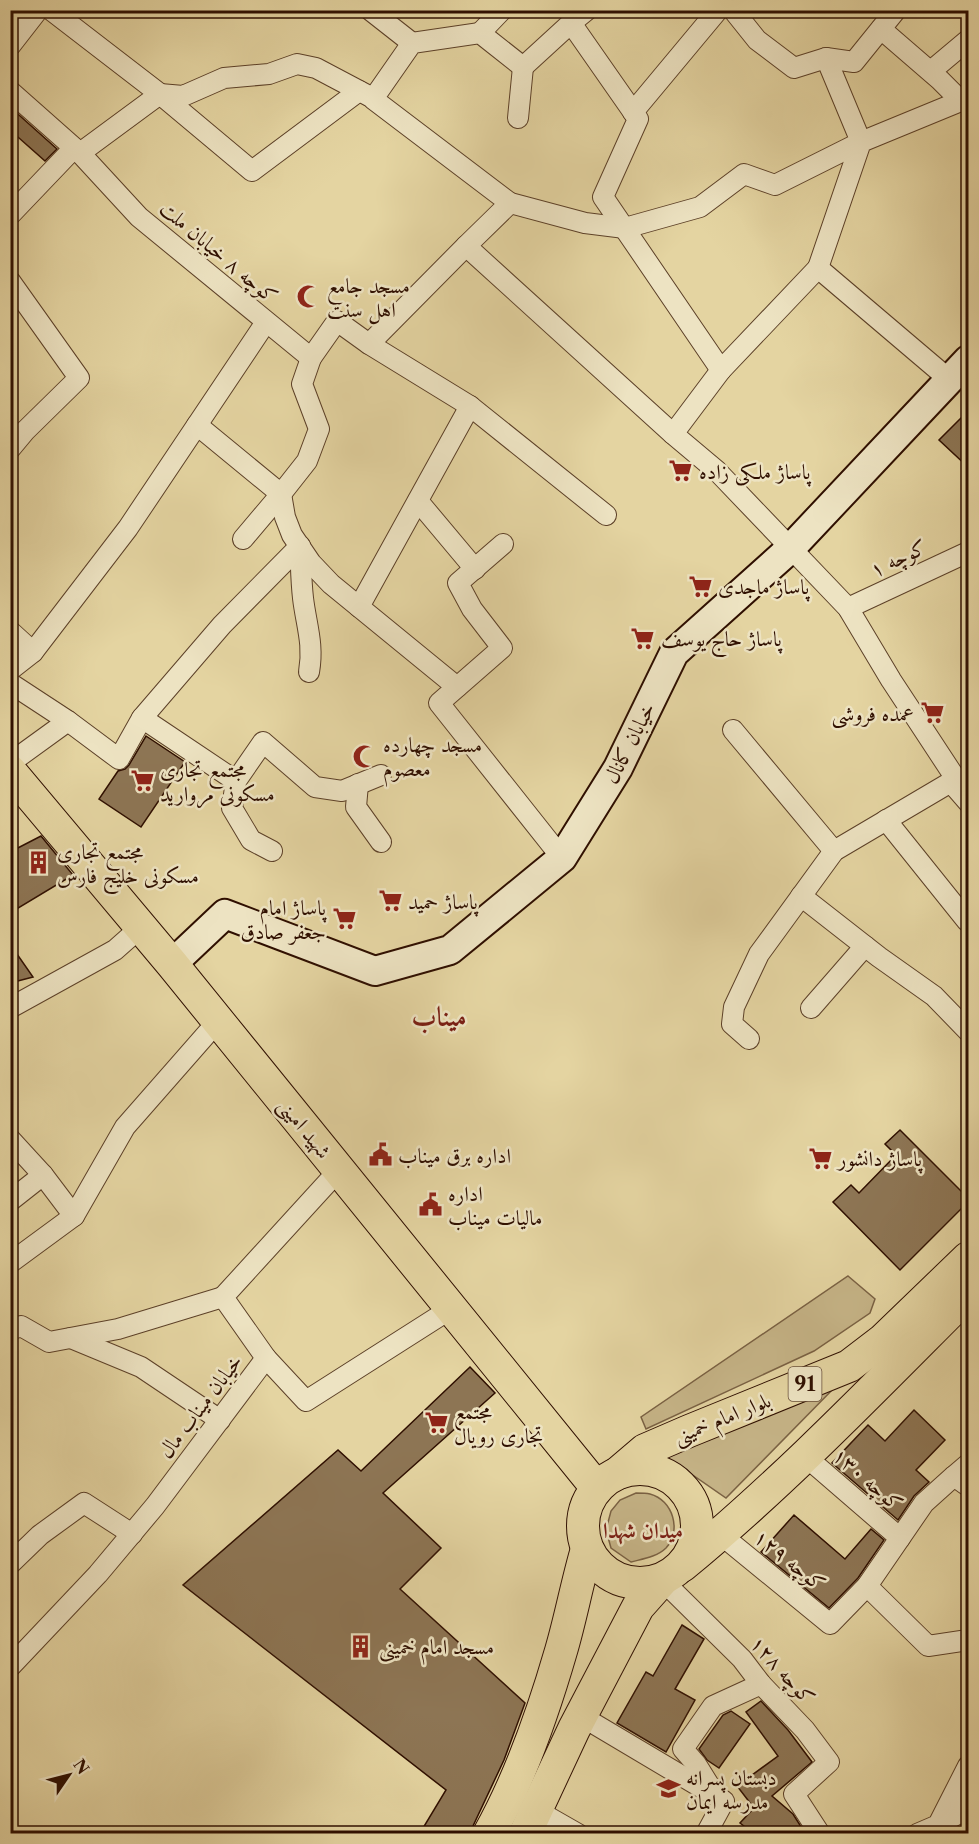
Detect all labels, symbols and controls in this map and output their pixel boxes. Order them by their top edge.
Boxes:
street label: کوچه ۸ خیابان ملت [154,195,283,310]
place label: مسجد جامع اهل سنت [327,273,410,325]
mosque icon: مسجد جامع اهل سنت [296,284,322,310]
supermarket icon: پاساژ ملکی زاده [668,458,694,484]
place label: پاساژ ملکی زاده [699,459,812,487]
street label: کوچه ۱ [866,534,931,584]
supermarket icon: پاساژ ماجدی [687,573,713,599]
place label: پاساژ ماجدی [718,574,810,602]
supermarket icon: پاساژ حاج یوسف [630,625,656,651]
place label: پاساژ حاج یوسف [661,626,783,658]
street label: خیابان کانال [598,698,661,788]
supermarket icon: عمده فروشی [919,700,945,726]
place label: عمده فروشی [832,701,914,729]
place label: مسجد چهارده معصوم [383,732,482,787]
mosque icon: مسجد چهارده معصوم [352,743,378,769]
place label: مجتمع تجاری مسکونی مروارید [160,757,275,809]
supermarket icon: مجتمع تجاری مسکونی مروارید [129,768,155,794]
place label: مجتمع تجاری مسکونی خلیج فارس [57,839,199,895]
building icon: مجتمع تجاری مسکونی خلیج فارس [26,850,52,876]
supermarket icon: پاساژ حمید [377,888,403,914]
place label: پاساژ حمید [408,889,479,917]
place label: پاساژ امام جعفر صادق [240,895,327,945]
supermarket icon: پاساژ امام جعفر صادق [331,906,357,932]
district label: میناب [412,1000,466,1034]
street label: شهید امینی [271,1093,337,1165]
public building icon: اداره برق میناب [367,1142,393,1168]
place label: اداره برق میناب [398,1143,511,1169]
supermarket icon: پاساژ دانشور [807,1145,833,1171]
place label: پاساژ دانشور [836,1146,923,1174]
place label: اداره مالیات میناب [448,1181,542,1231]
public building icon: اداره مالیات میناب [417,1192,443,1218]
street label: خیابان میناب مال [153,1349,248,1464]
road number: 91 [788,1367,822,1401]
street label: بلوار امام خمینی [670,1387,777,1454]
place label: مجتمع تجاری رویال [454,1399,543,1449]
supermarket icon: مجتمع تجاری رویال [423,1410,449,1436]
street label: کوچه ۱۳۰ [827,1442,908,1518]
district label: میدان شهدا [603,1517,683,1545]
street label: کوچه ۱۲۹ [748,1524,831,1598]
street label: کوچه ۱۲۸ [744,1630,820,1711]
building icon: مسجد امام خمینی [348,1633,374,1659]
place label: مسجد امام خمینی [379,1634,494,1665]
north arrow [39,1745,99,1805]
text: N [69,1755,94,1778]
place label: دبستان پسرانه مدرسه ایمان [686,1765,777,1815]
school or university icon: دبستان پسرانه مدرسه ایمان [655,1776,681,1802]

